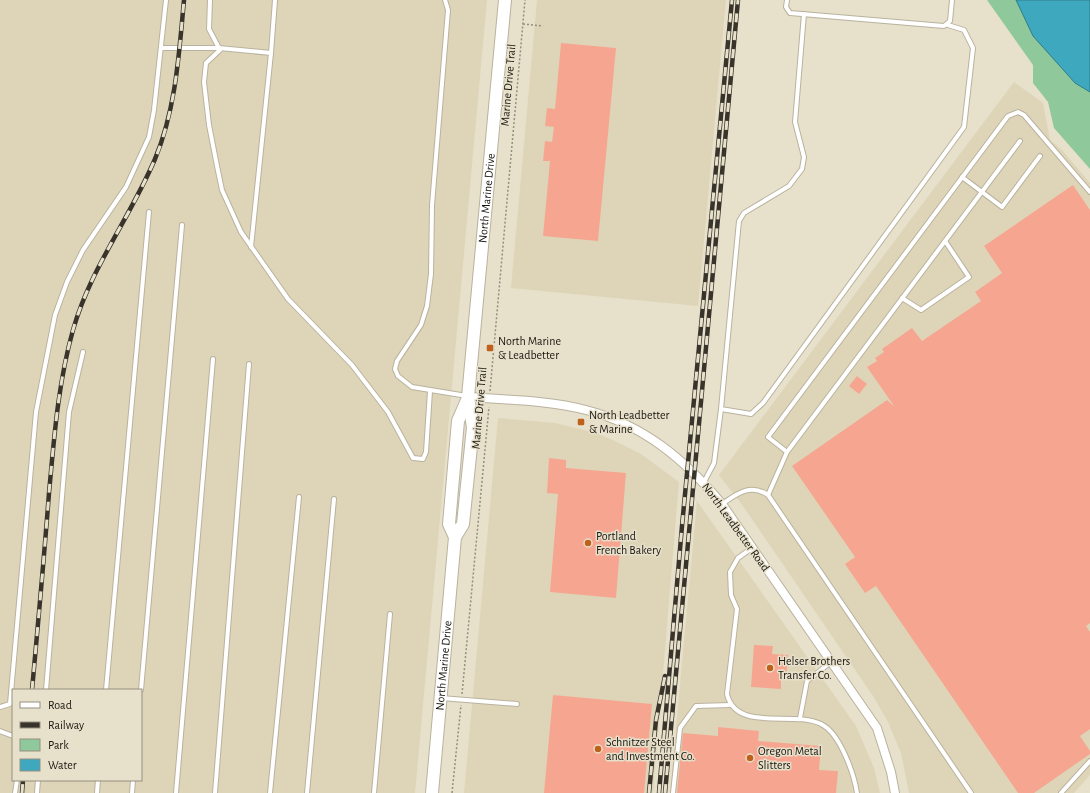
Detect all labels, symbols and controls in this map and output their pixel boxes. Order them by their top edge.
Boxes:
street label: Marine Drive Trail [498,43,518,127]
street label: North Marine Drive [476,153,497,243]
place label: North Marine & Leadbetter [498,335,561,361]
marker: North Marine & Leadbetter [485,343,495,353]
street label: Marine Drive Trail [469,366,489,450]
place label: North Leadbetter & Marine [589,409,669,435]
marker: North Leadbetter & Marine [576,417,586,427]
street label: North Leadbetter Road [700,481,772,573]
place label: Portland French Bakery [596,530,661,557]
marker: Portland French Bakery [583,538,593,548]
street label: North Marine Drive [433,620,453,711]
place label: Helser Brothers Transfer Co. [778,655,850,681]
marker: Helser Brothers Transfer Co. [765,663,775,673]
legend [12,689,142,781]
text: Road [48,699,72,711]
text: Railway [48,719,84,732]
place label: Schnitzer Steel and Investment Co. [606,736,695,762]
text: Park [48,739,69,751]
marker: Schnitzer Steel and Investment Co. [593,744,603,754]
place label: Oregon Metal Slitters [758,745,822,771]
marker: Oregon Metal Slitters [745,753,755,763]
text: Water [48,759,77,771]

